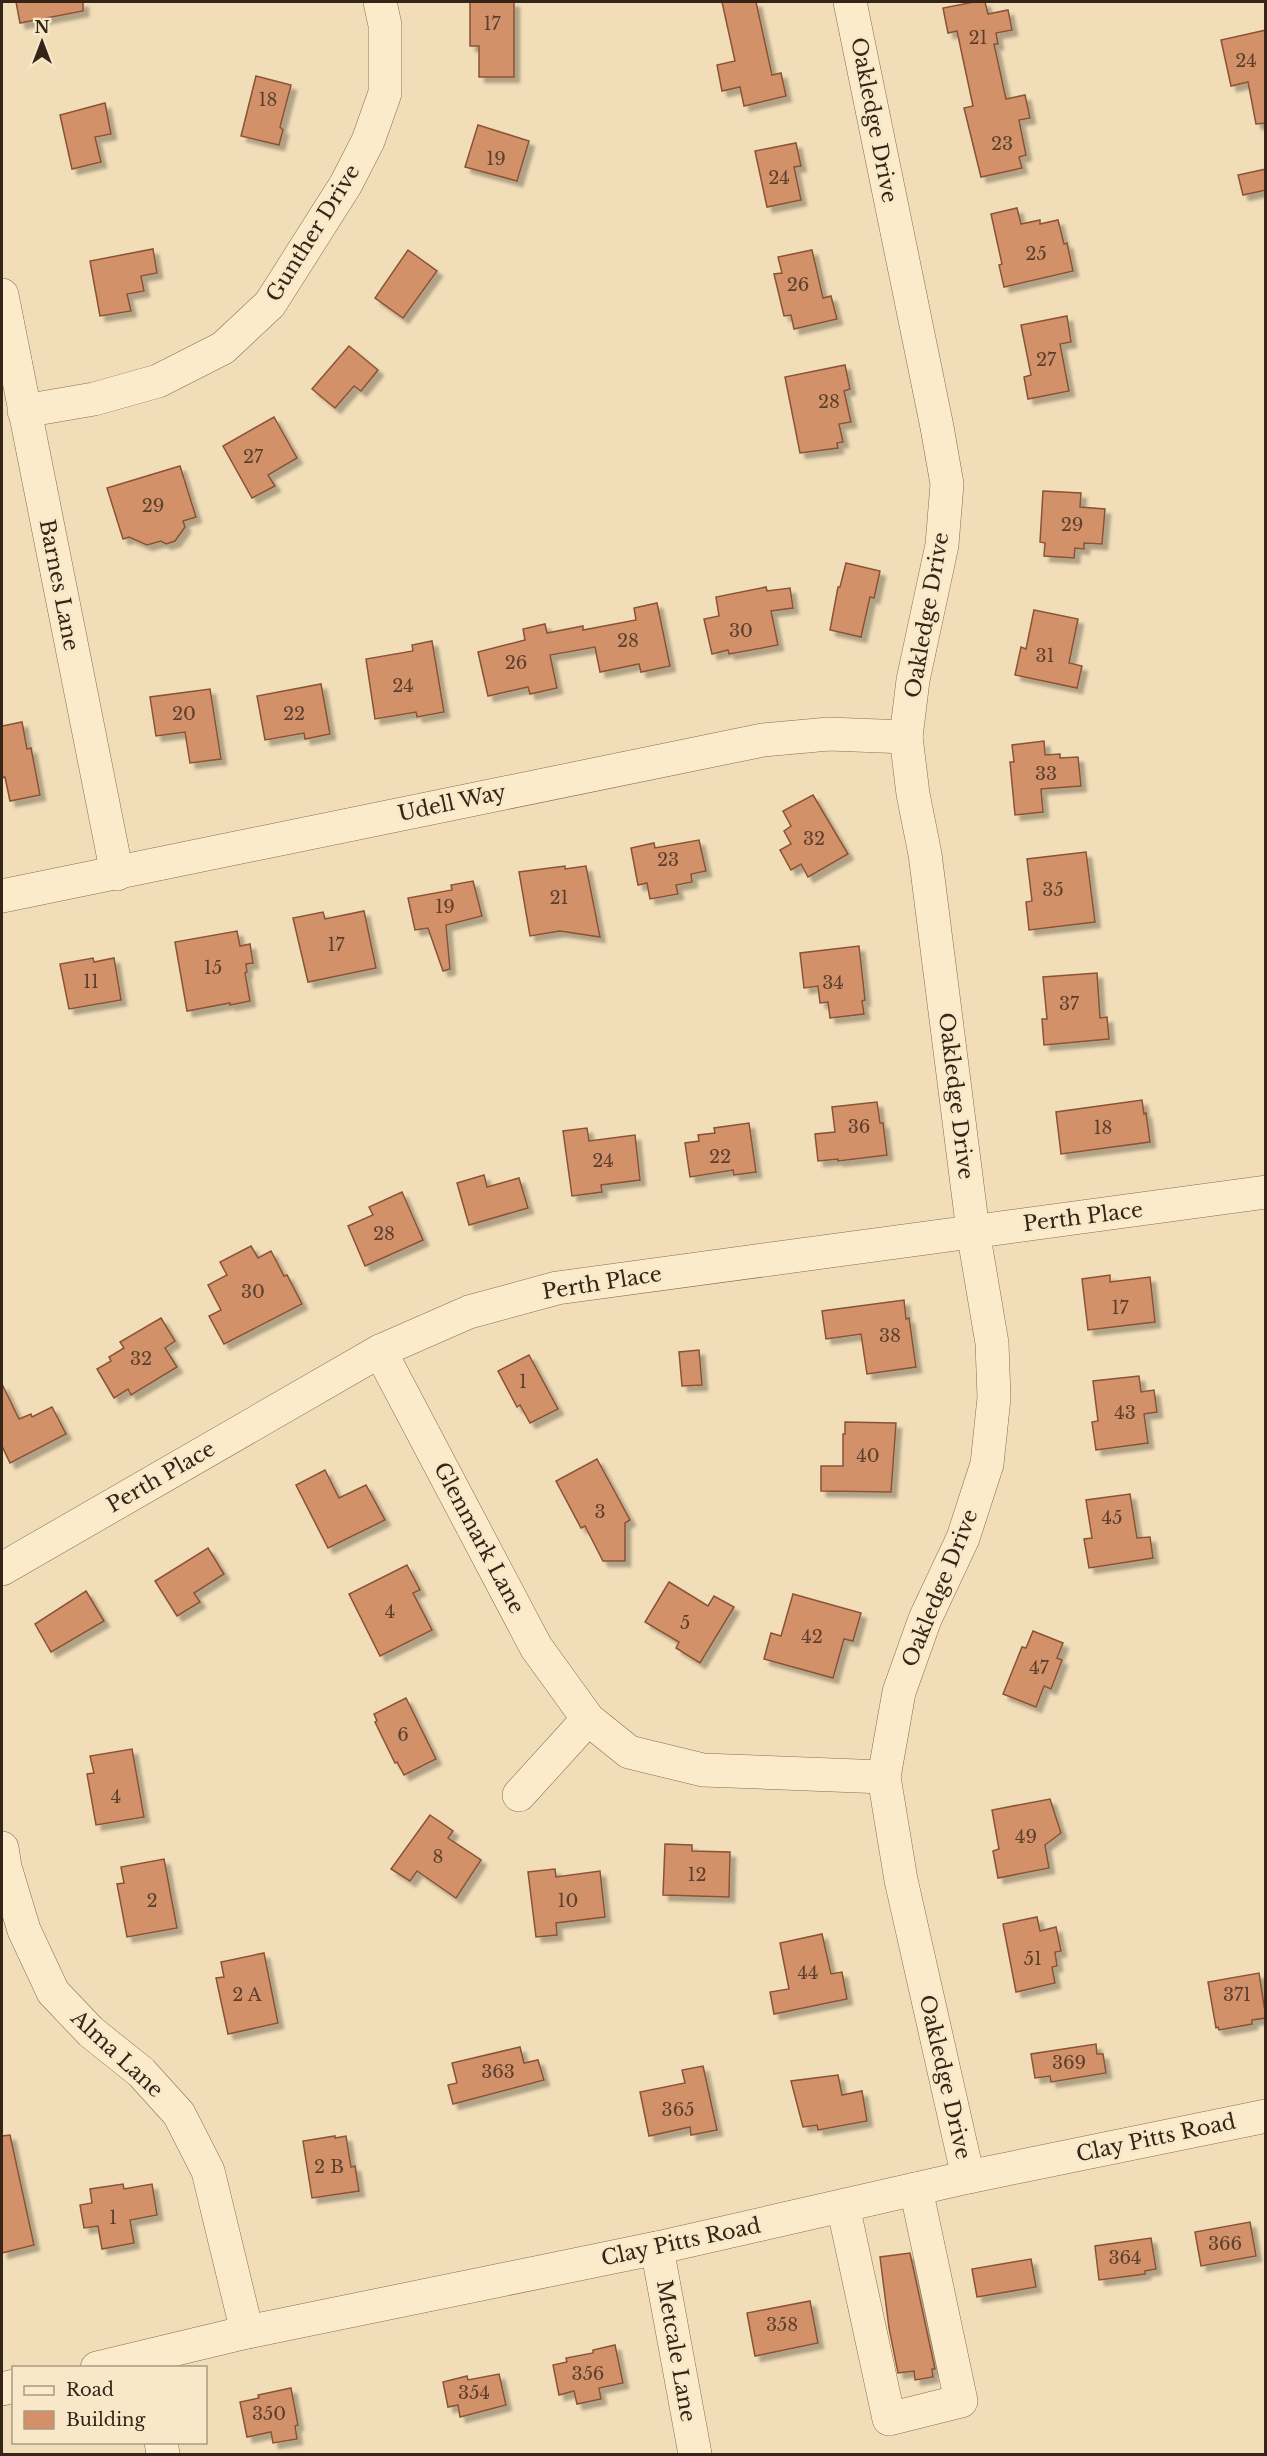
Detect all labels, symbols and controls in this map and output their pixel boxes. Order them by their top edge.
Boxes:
north arrow [12,12,72,72]
house number: 17 [483,13,501,35]
text: N [34,17,50,37]
house number: 21 [968,27,988,49]
street label: Oakledge Drive [845,35,903,205]
house number: 24 [1235,50,1257,72]
house number: 18 [259,89,277,111]
house number: 23 [991,133,1013,155]
house number: 19 [486,148,506,170]
street label: Gunther Drive [260,160,366,306]
house number: 24 [768,167,790,189]
house number: 25 [1025,243,1047,265]
house number: 26 [787,274,809,296]
house number: 27 [1036,349,1057,371]
house number: 28 [818,391,840,413]
house number: 27 [243,446,264,468]
house number: 29 [142,495,164,517]
house number: 29 [1061,514,1083,536]
street label: Barnes Lane [34,517,84,653]
street label: Oakledge Drive [900,530,954,700]
house number: 30 [729,620,753,642]
house number: 28 [617,630,639,652]
house number: 31 [1035,645,1055,667]
house number: 26 [505,652,527,674]
house number: 24 [392,675,414,697]
house number: 20 [172,703,196,725]
house number: 22 [283,703,305,725]
house number: 33 [1035,763,1057,785]
street label: Udell Way [396,779,509,827]
house number: 32 [803,828,825,850]
house number: 23 [657,849,679,871]
house number: 35 [1042,879,1064,901]
house number: 21 [549,887,569,909]
house number: 19 [435,896,455,918]
house number: 17 [327,934,345,956]
house number: 15 [204,957,222,979]
house number: 11 [83,971,99,993]
house number: 34 [822,972,844,994]
house number: 37 [1059,993,1080,1015]
street label: Oakledge Drive [933,1011,979,1181]
house number: 36 [848,1116,870,1138]
house number: 18 [1094,1117,1112,1139]
house number: 22 [709,1146,731,1168]
house number: 24 [592,1150,614,1172]
street label: Perth Place [1022,1197,1144,1237]
house number: 28 [373,1223,395,1245]
street label: Perth Place [540,1261,664,1305]
house number: 30 [241,1281,265,1303]
house number: 17 [1111,1297,1129,1319]
house number: 38 [879,1325,901,1347]
house number: 32 [130,1348,152,1370]
house number: 1 [519,1371,527,1393]
house number: 43 [1114,1402,1136,1424]
street label: Perth Place [102,1436,220,1518]
house number: 40 [856,1445,880,1467]
street label: Glenmark Lane [428,1458,530,1618]
house number: 3 [594,1501,606,1523]
street label: Oakledge Drive [897,1505,983,1671]
house number: 45 [1102,1507,1122,1529]
house number: 4 [385,1601,395,1623]
house number: 5 [680,1612,690,1634]
house number: 42 [801,1626,823,1648]
house number: 47 [1029,1657,1050,1679]
house number: 6 [397,1724,409,1746]
house number: 4 [111,1786,121,1808]
house number: 49 [1015,1826,1037,1848]
house number: 8 [433,1846,443,1868]
house number: 12 [687,1864,707,1886]
house number: 2 [146,1890,158,1912]
house number: 10 [558,1890,578,1912]
house number: 51 [1024,1948,1042,1970]
house number: 44 [797,1962,819,1984]
house number: 2 A [232,1984,263,2006]
house number: 371 [1223,1984,1251,2006]
street label: Oakledge Drive [913,1992,977,2162]
street label: Alma Lane [65,2004,168,2103]
house number: 369 [1052,2052,1086,2074]
house number: 363 [481,2061,515,2083]
house number: 365 [662,2099,694,2121]
street label: Clay Pitts Road [1074,2108,1238,2168]
house number: 2 B [314,2156,344,2178]
house number: 1 [109,2207,117,2229]
street label: Clay Pitts Road [599,2212,763,2272]
house number: 366 [1208,2233,1242,2255]
house number: 364 [1108,2247,1142,2269]
street label: Metcale Lane [651,2278,701,2424]
house number: 358 [766,2314,798,2336]
house number: 356 [572,2363,604,2385]
legend [12,2366,207,2444]
text: Road [66,2379,114,2401]
house number: 354 [458,2382,490,2404]
house number: 350 [252,2403,286,2425]
text: Building [66,2409,145,2431]

